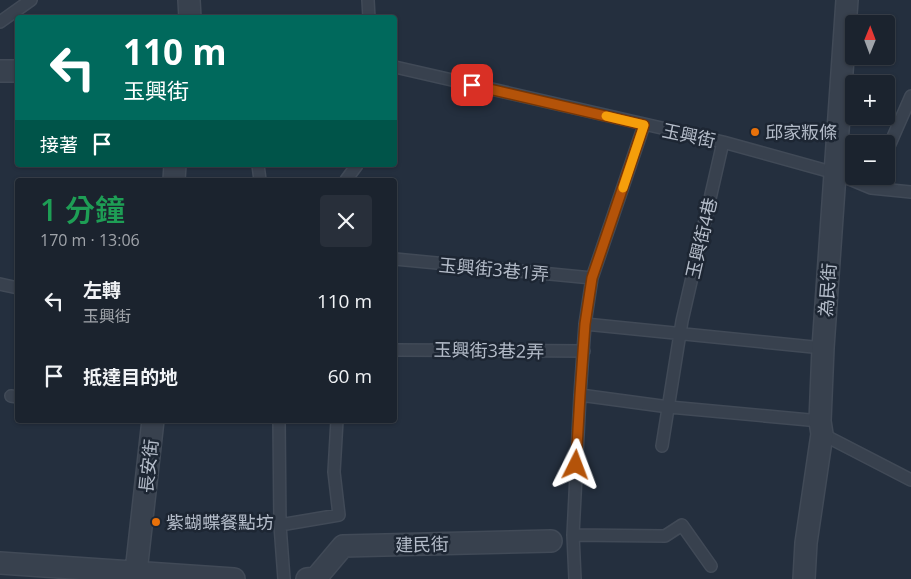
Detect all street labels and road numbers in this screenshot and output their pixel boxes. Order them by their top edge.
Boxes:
street label: 玉興街 [660,118,718,152]
street label: 玉興街4巷 [680,195,722,281]
street label: 玉興街3巷1弄 [438,252,550,286]
street label: 為民街 [813,262,841,318]
street label: 玉興街3巷2弄 [434,337,544,363]
street label: 長安街 [133,438,163,494]
street label: 建民街 [395,532,449,556]

